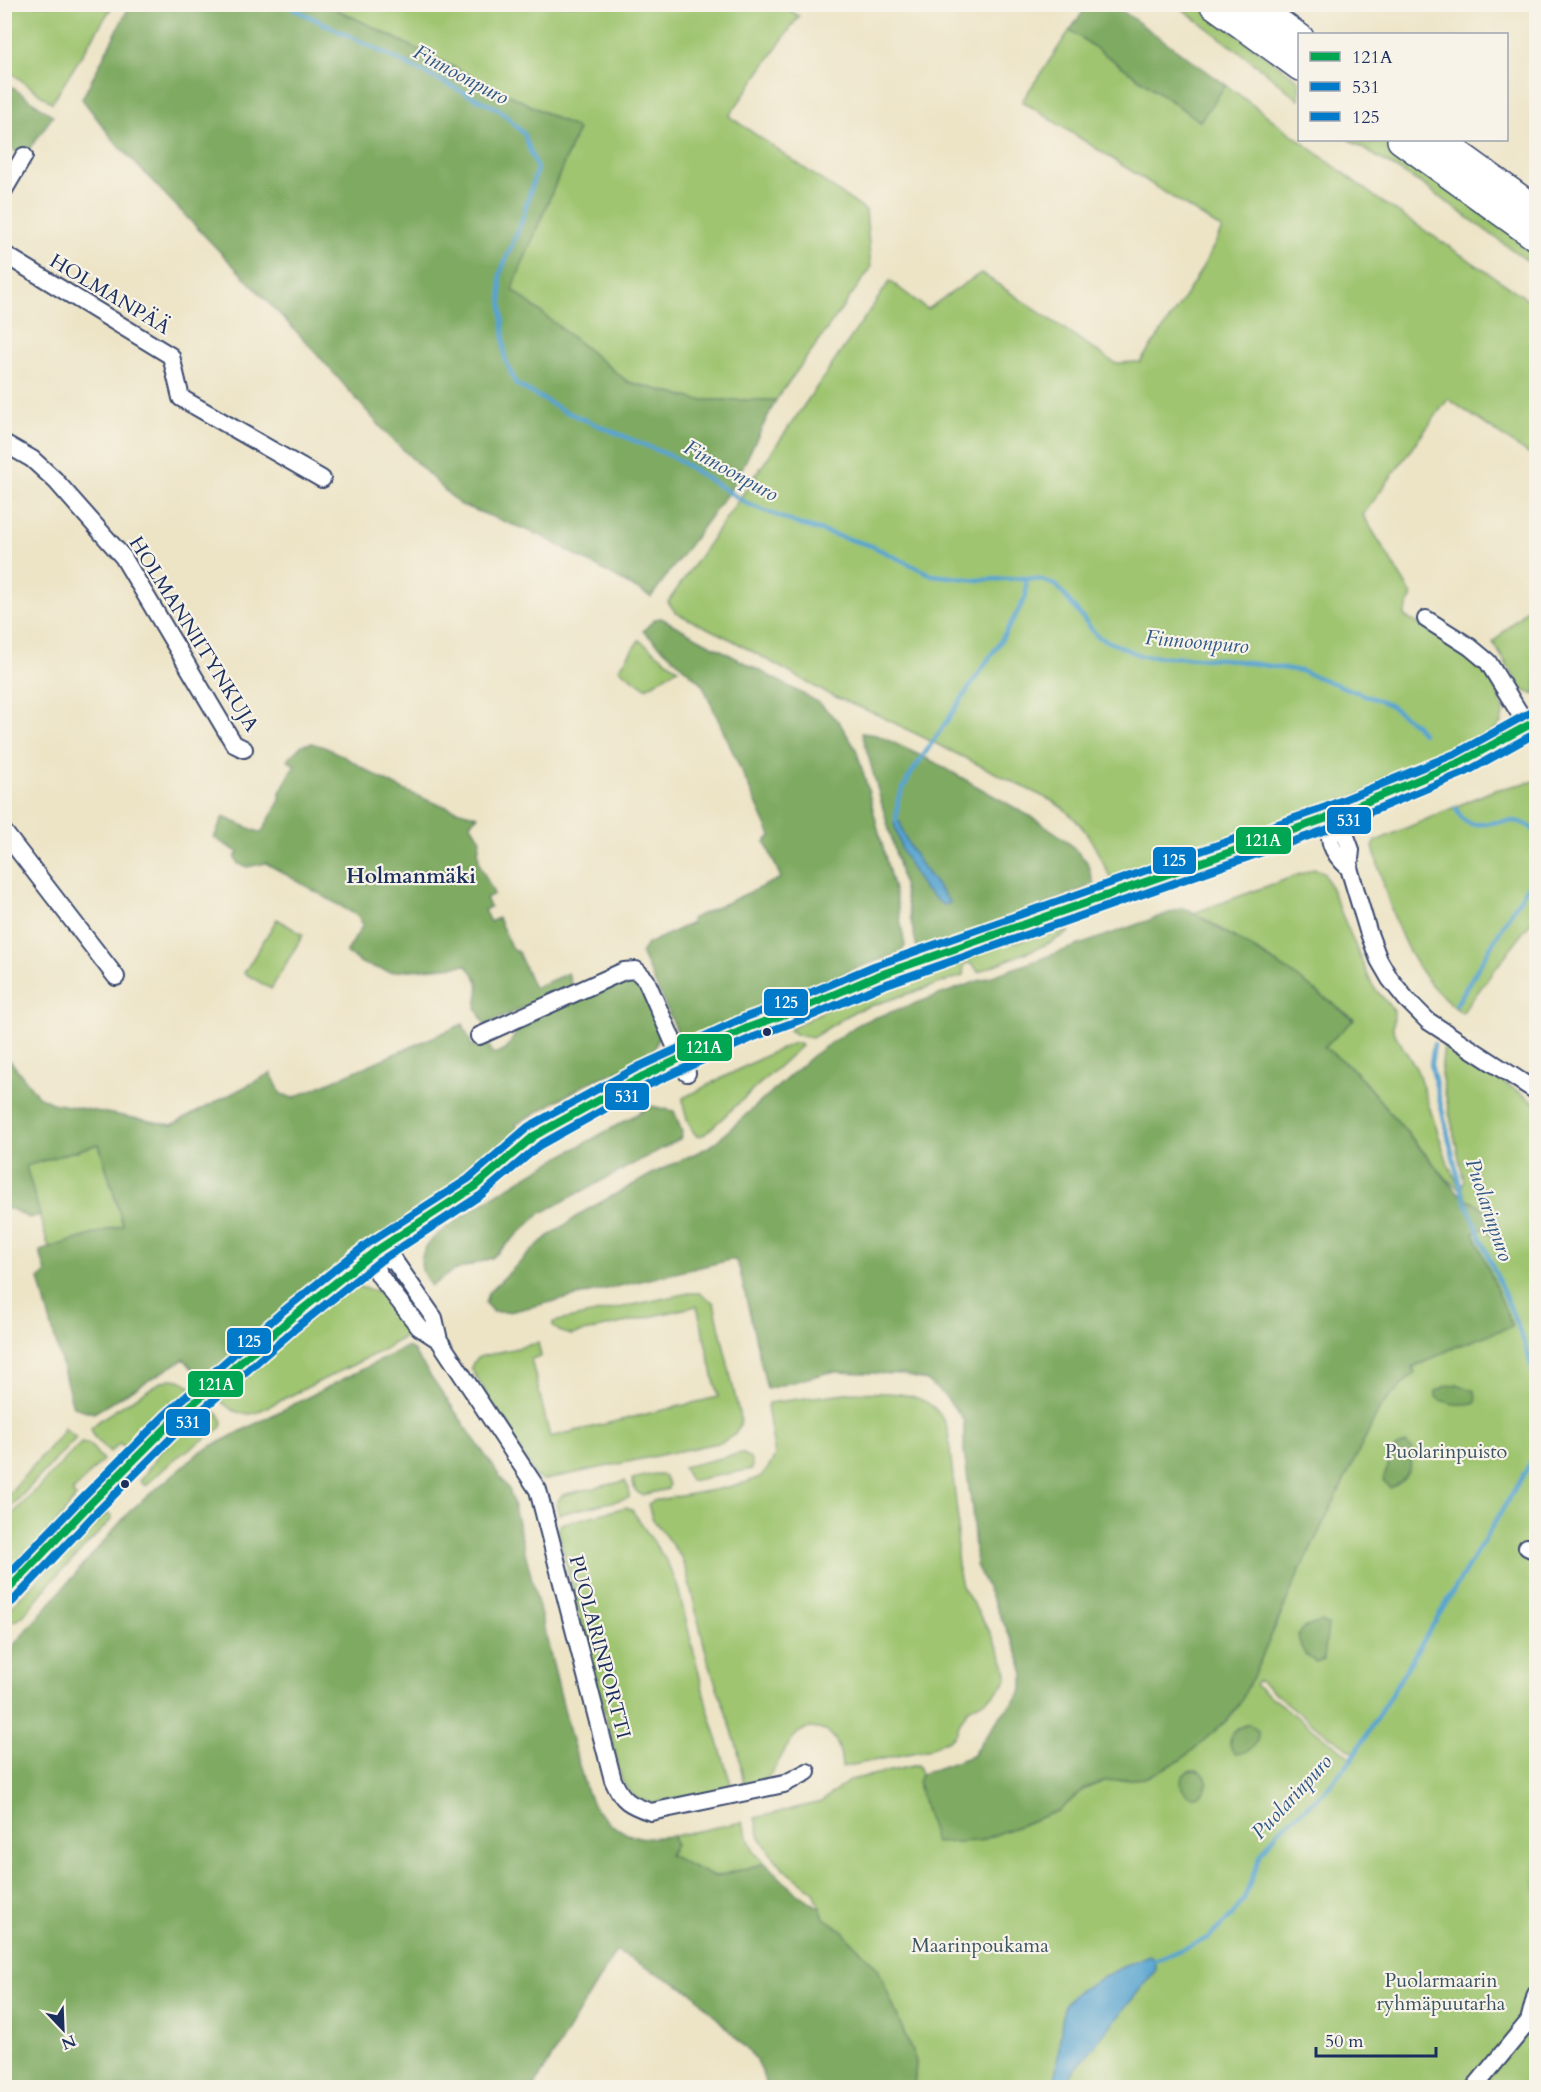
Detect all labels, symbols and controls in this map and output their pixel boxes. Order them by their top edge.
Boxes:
legend [1298,33,1508,141]
water label: Finnoonpuro [408,38,514,112]
text: 121A [1352,45,1393,70]
text: 531 [1352,75,1380,100]
text: 125 [1352,105,1380,130]
street label: HOLMANPÄÄ [45,247,176,341]
water label: Finnoonpuro [679,433,784,509]
street label: HOLMANNIITYNKUJA [123,531,266,738]
water label: Finnoonpuro [1144,623,1250,661]
line badge: 531 [1326,806,1372,835]
text: 531 [1337,810,1361,832]
line badge: 121A [1235,826,1292,855]
text: 121A [1245,830,1281,852]
line badge: 125 [1152,846,1197,875]
text: 125 [1162,850,1186,872]
district label: Holmanmäki [346,862,476,891]
line badge: 125 [763,988,809,1017]
text: 125 [774,992,798,1014]
unlabelled marker [761,1026,773,1038]
line badge: 121A [676,1033,733,1062]
text: 121A [686,1037,722,1059]
line badge: 531 [604,1082,650,1111]
text: 531 [615,1086,639,1108]
water label: Puolarinpuro [1458,1155,1520,1266]
line badge: 125 [226,1327,272,1355]
text: 125 [237,1331,261,1353]
line badge: 121A [187,1370,244,1398]
text: 121A [198,1374,234,1396]
line badge: 531 [165,1408,211,1437]
text: 531 [176,1412,200,1434]
park label: Puolarinpuisto [1385,1438,1508,1465]
unlabelled marker [119,1478,131,1490]
street label: PUOLARINPORTTI [563,1552,637,1742]
water label: Puolarinpuro [1245,1748,1339,1846]
park label: Maarinpoukama [911,1932,1049,1959]
park label: Puolarmaarin ryhmäpuutarha [1376,1967,1506,2017]
north arrow [33,1999,93,2059]
scale bar [1316,2020,1436,2058]
text: N [58,2029,79,2055]
text: 50 m [1325,2029,1364,2054]

